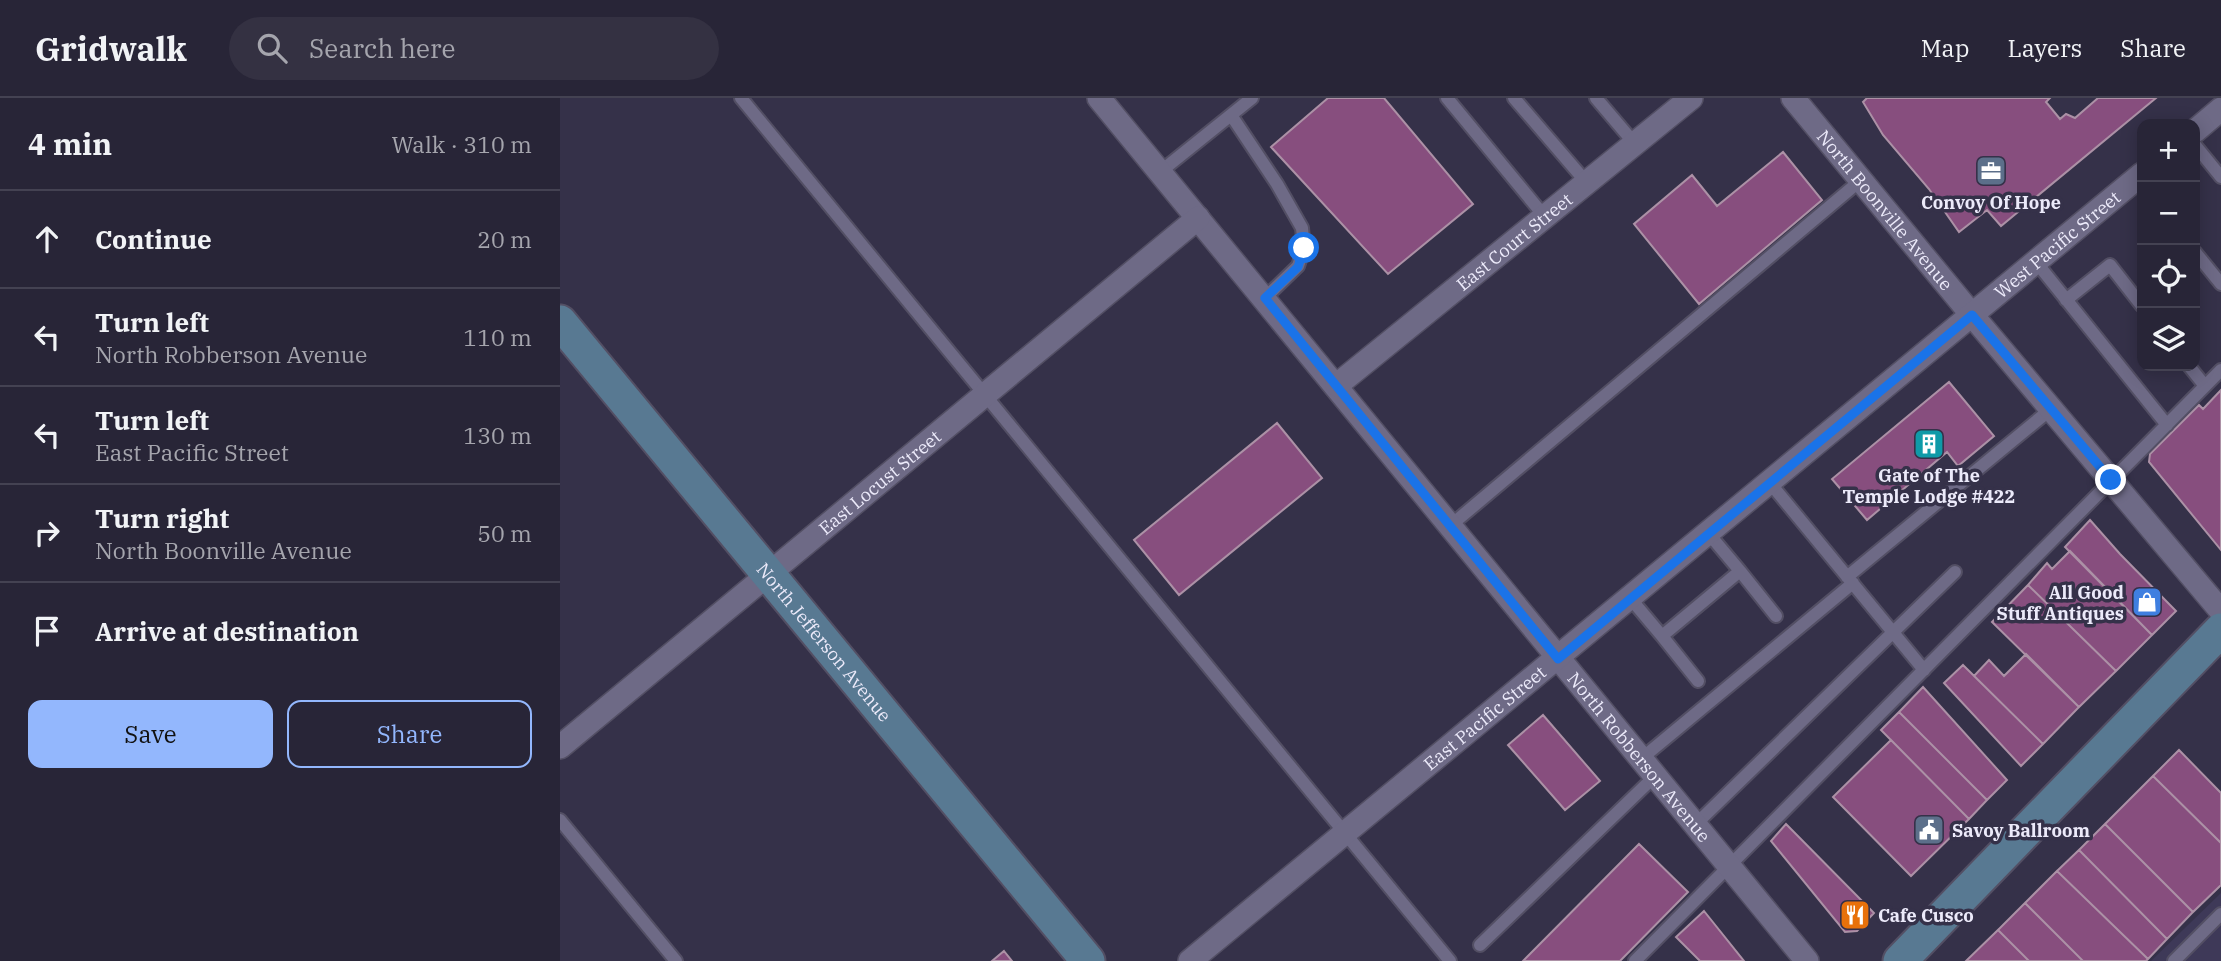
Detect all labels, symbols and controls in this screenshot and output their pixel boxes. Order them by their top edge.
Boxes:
search box [229,17,719,80]
text: Gridwalk [35,27,187,70]
icon: search [253,29,291,67]
text: Search here [309,31,455,65]
text: Map [1921,32,1969,64]
text: Layers [2007,32,2082,64]
text: Share [2120,32,2186,64]
map controls [2137,119,2200,371]
button: + [2137,119,2200,182]
text: 4 min [28,124,112,163]
street label: North Boonville Avenue [1812,125,1958,295]
text: Walk · 310 m [391,129,532,159]
office icon: Convoy Of Hope [1974,154,2008,188]
button: − [2137,182,2200,245]
street label: West Pacific Street [1989,185,2125,303]
street label: East Court Street [1451,188,1577,295]
place label: Convoy Of Hope [1921,191,2061,214]
icon: ahead [28,220,66,258]
text: Continue [95,222,212,256]
text: 20 m [477,224,532,254]
route start [1288,232,1319,263]
button: locate [2137,245,2200,308]
text: Turn left [95,305,209,339]
button: layers [2137,308,2200,371]
icon: left [28,318,66,356]
text: 110 m [463,322,532,352]
text: North Robberson Avenue [95,339,367,369]
text: Turn left [95,403,209,437]
icon: left [28,416,66,454]
text: 130 m [463,420,532,450]
street label: East Locust Street [814,425,945,539]
building icon: Gate of The Temple Lodge #422 [1912,427,1946,461]
text: East Pacific Street [95,437,289,467]
place label: Gate of The Temple Lodge #422 [1843,464,2015,508]
route end [2095,464,2126,495]
text: Turn right [95,501,229,535]
icon: right [28,514,66,552]
text: 50 m [477,518,532,548]
text: North Boonville Avenue [95,535,352,565]
street label: North Jefferson Avenue [752,558,897,726]
place label: All Good Stuff Antiques [1997,581,2124,625]
shop icon: All Good Stuff Antiques [2130,585,2164,619]
icon: arrive [28,612,66,650]
text: Arrive at destination [95,614,359,648]
street label: East Pacific Street [1419,660,1550,775]
street label: North Robberson Avenue [1563,667,1716,846]
button: Save [28,700,273,768]
button: Share [287,700,532,768]
public building icon: Savoy Ballroom [1912,813,1946,847]
place label: Savoy Ballroom [1952,819,2091,842]
restaurant icon: Cafe Cusco [1838,898,1872,932]
place label: Cafe Cusco [1878,904,1974,927]

